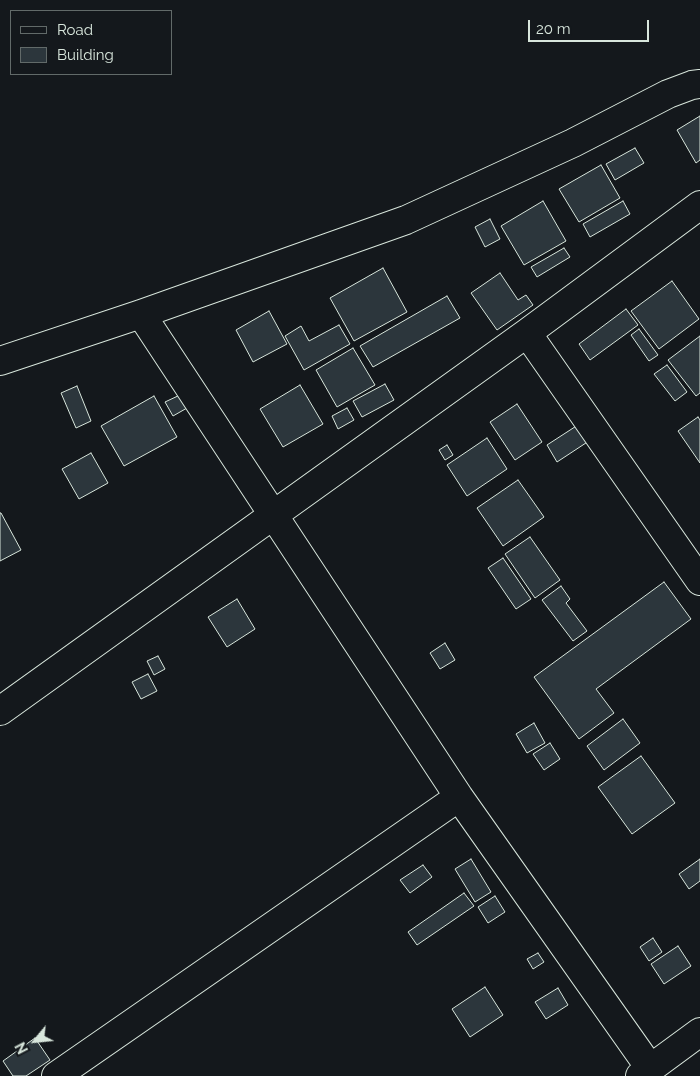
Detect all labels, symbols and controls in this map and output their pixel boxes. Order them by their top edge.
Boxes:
legend [10,10,172,75]
scale bar [530,10,651,42]
text: 20 m [536,20,571,38]
text: Road [57,21,93,39]
text: Building [57,46,114,64]
north arrow [10,1016,60,1066]
text: N [12,1040,31,1057]

